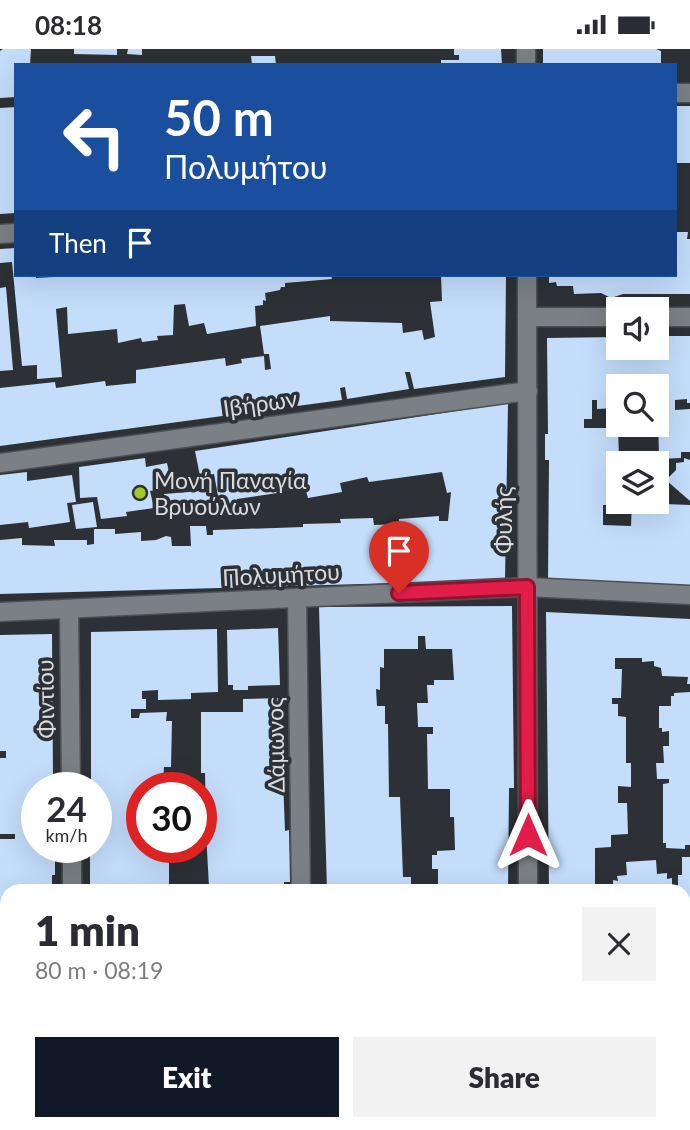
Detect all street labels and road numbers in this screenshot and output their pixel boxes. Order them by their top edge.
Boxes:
street label: Ιβήρων [221,384,299,422]
street label: Φυλής [489,486,517,554]
street label: Πολυμήτου [222,557,340,591]
street label: Φιντίου [30,659,60,739]
street label: Δάμωνος [260,697,290,793]

